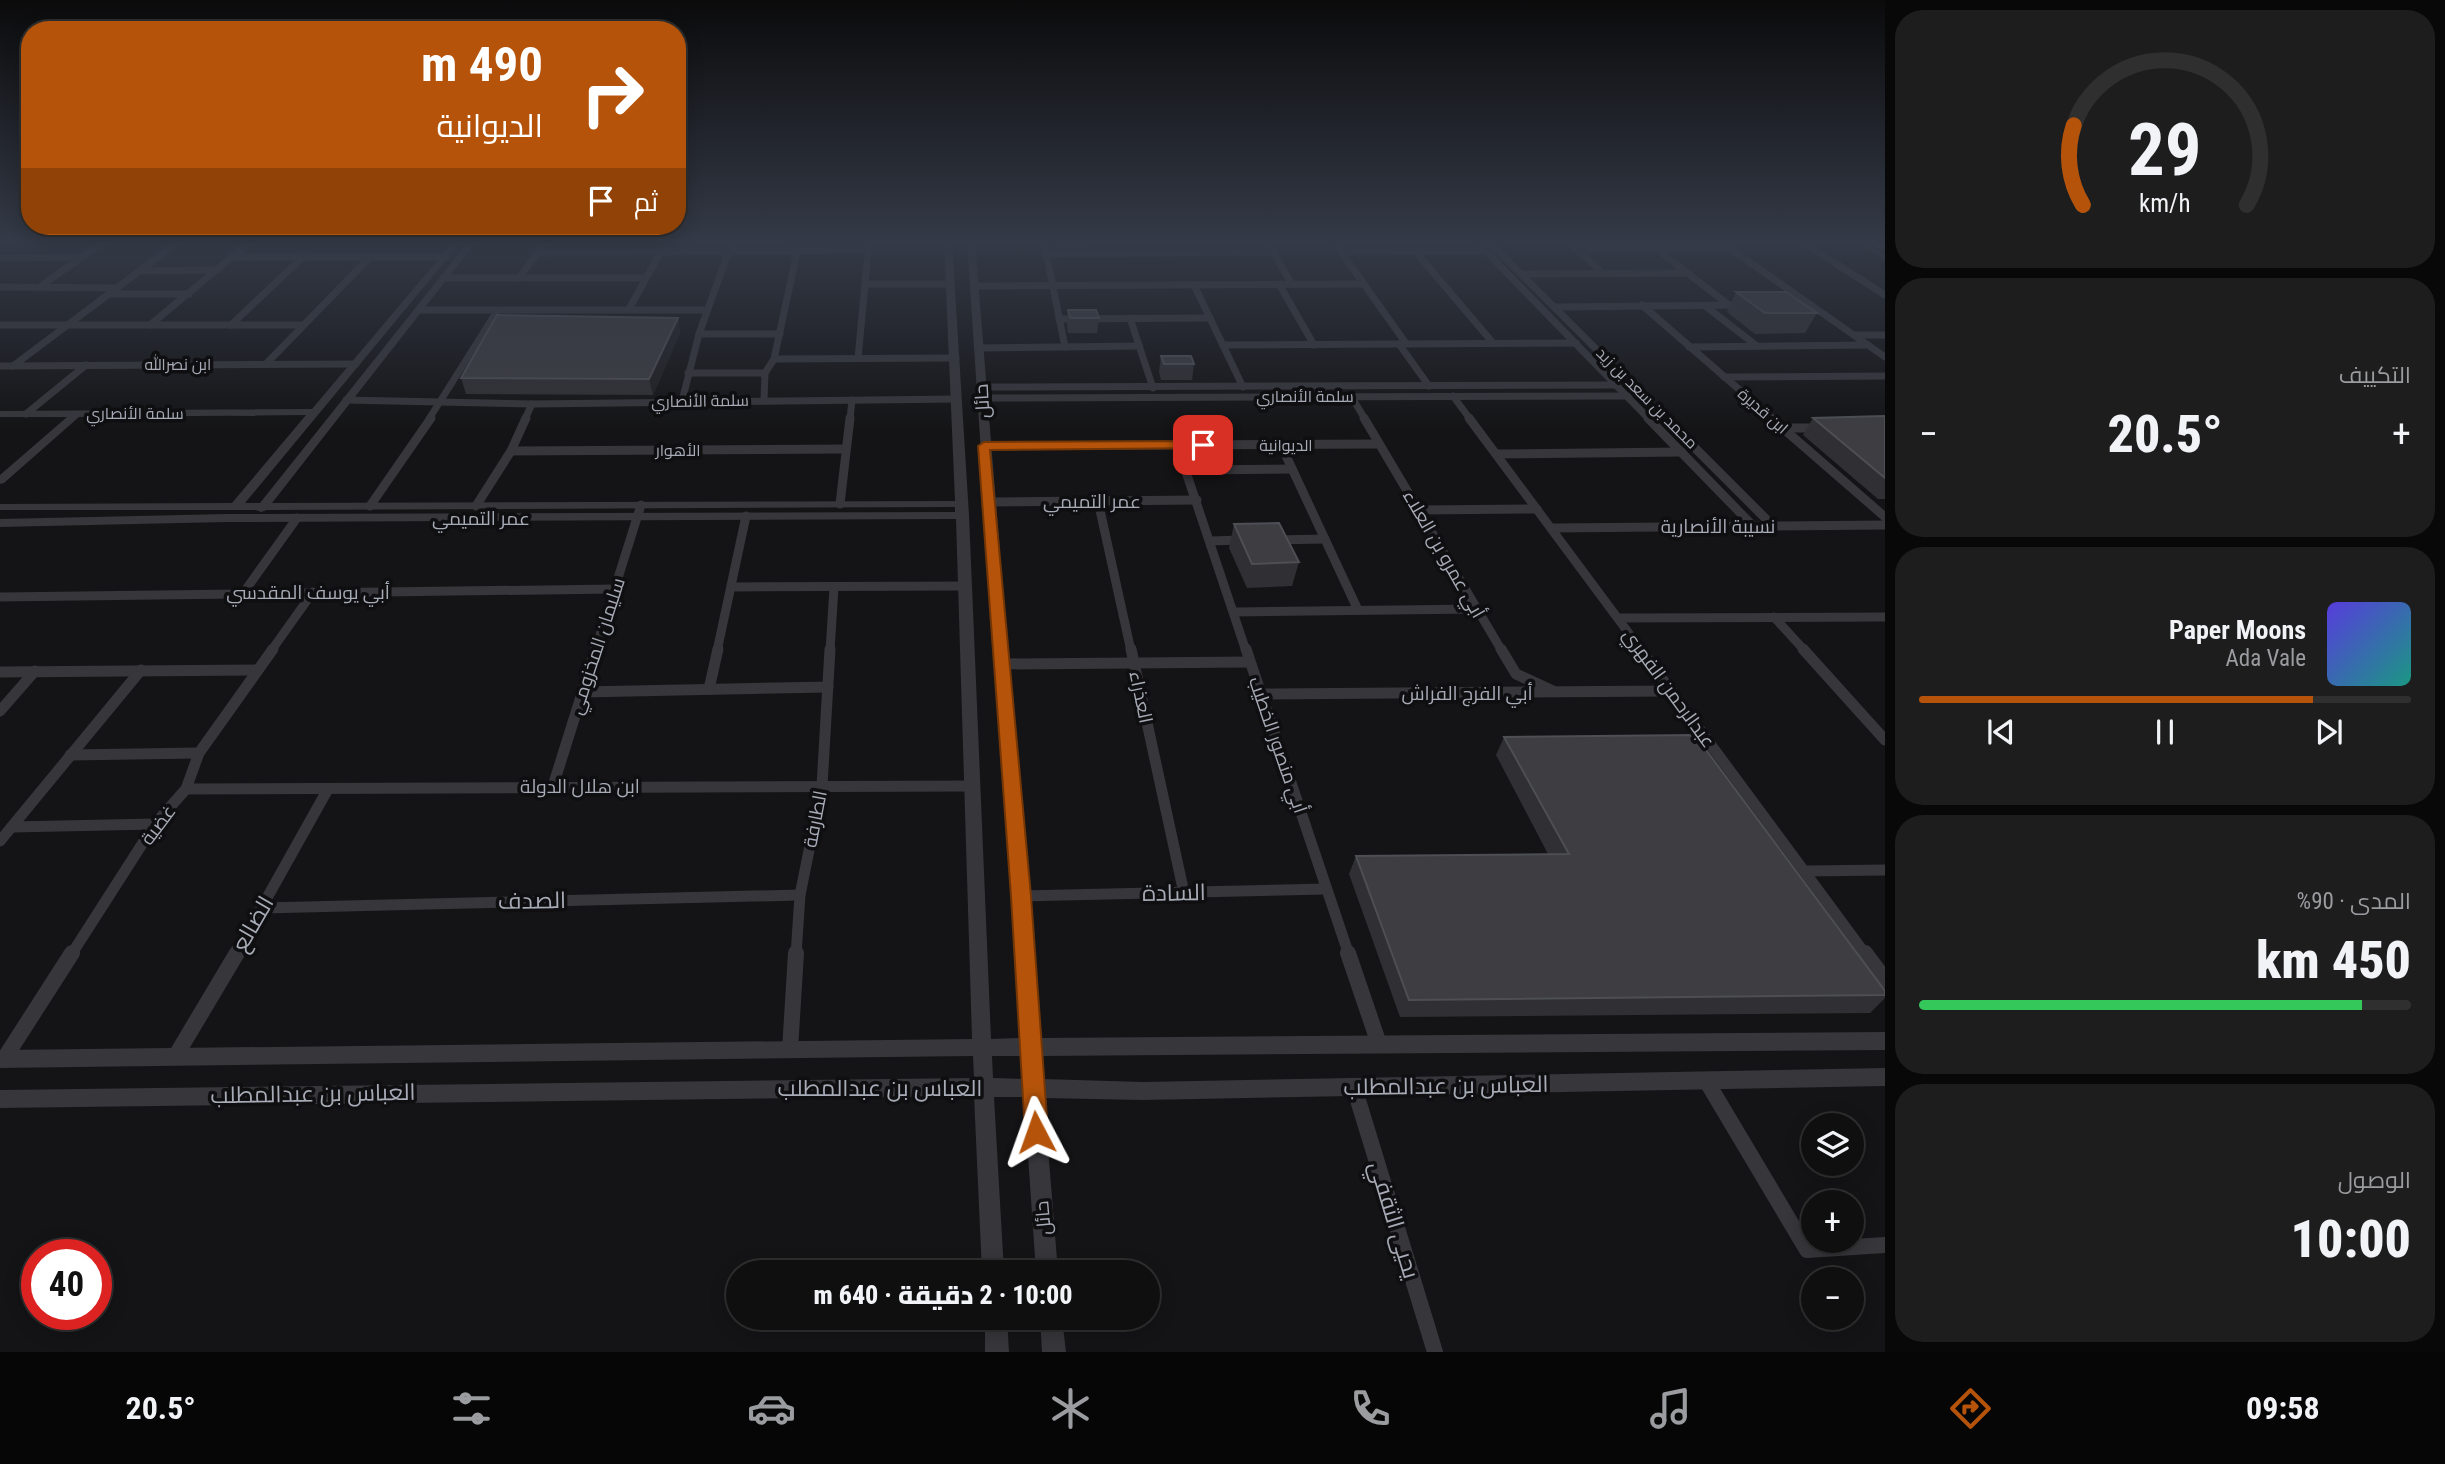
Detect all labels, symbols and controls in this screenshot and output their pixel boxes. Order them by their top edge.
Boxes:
text: 490 m [421,36,543,93]
icon: right [567,49,658,140]
text: الديوانية [436,107,543,145]
text: 29 [2128,108,2202,194]
icon: arrive [582,182,620,220]
text: ثم [634,187,658,217]
text: km/h [2139,189,2191,218]
street label: محمد بن سعد بن زيد [1592,343,1702,453]
street label: ابن نصرالله [145,354,211,375]
text: التكييف [2339,362,2411,389]
street label: حائل [970,383,994,419]
street label: ابن قديرة [1733,384,1792,439]
street label: سلمة الأنصاري [1256,387,1354,410]
street label: سلمة الأنصاري [651,391,749,415]
street label: سلمة الأنصاري [86,404,184,427]
text: 20.5° [2107,404,2223,465]
text: − [1919,412,1938,456]
text: + [2392,412,2411,456]
pin [1173,415,1233,475]
icon: arrive [1184,426,1222,464]
street label: الديوانية [1259,436,1313,455]
street label: الأهوار [654,441,701,460]
street label: أبي عمرو بن العلاء [1395,486,1490,624]
street label: عمر التميمي [1043,490,1141,516]
street label: عمر التميمي [432,507,530,533]
street label: نسيبة الأنصارية [1661,515,1775,538]
street label: سليمان المخزومي [564,575,633,718]
street label: أبي يوسف المقدسي [226,581,390,607]
text: Paper Moons [2169,615,2306,645]
street label: عبدالرحمن الفهري [1616,624,1720,754]
text: Ada Vale [2226,645,2306,672]
street label: العذراء [1124,669,1158,725]
street label: أبي منصور الخطيب [1241,674,1312,817]
street label: أبي الفرج الفراش [1401,682,1533,708]
icon: previous [1982,713,2020,751]
icon: pause [2146,713,2184,751]
icon: next [2310,713,2348,751]
street label: ابن هلال الدولة [520,775,640,798]
street label: الطارفة [798,788,832,850]
street label: غضية [136,800,180,850]
street label: السادة [1142,879,1206,907]
street label: الصدف [498,887,566,915]
text: المدى · 90% [2297,888,2411,915]
street label: الضالع [226,891,281,958]
text: 450 km [2256,930,2411,991]
street label: العباس بن عبدالمطلب [1343,1071,1549,1101]
street label: العباس بن عبدالمطلب [777,1075,983,1102]
street label: العباس بن عبدالمطلب [210,1079,416,1109]
position arrow [999,1095,1073,1169]
map controls [1801,1113,1864,1330]
button: layers [1801,1113,1864,1176]
street label: يحيى الثقفي [1360,1158,1425,1283]
text: الوصول [2338,1167,2411,1194]
button: + [1801,1190,1864,1253]
street label: حائل [1030,1200,1056,1236]
text: 10:00 [2291,1209,2411,1270]
speed limit sign: 40 [21,1239,112,1330]
button: − [1801,1267,1864,1330]
text: 10:00 · 2 دقيقة · 640 m [813,1280,1073,1310]
icon: filters [447,1384,496,1433]
icon: car [747,1384,796,1433]
icon: climate [1046,1384,1095,1433]
icon: phone [1346,1384,1395,1433]
icon: music [1646,1384,1695,1433]
icon: directions [1946,1384,1995,1433]
text: 20.5° [126,1389,196,1427]
text: 09:58 [2246,1389,2320,1427]

